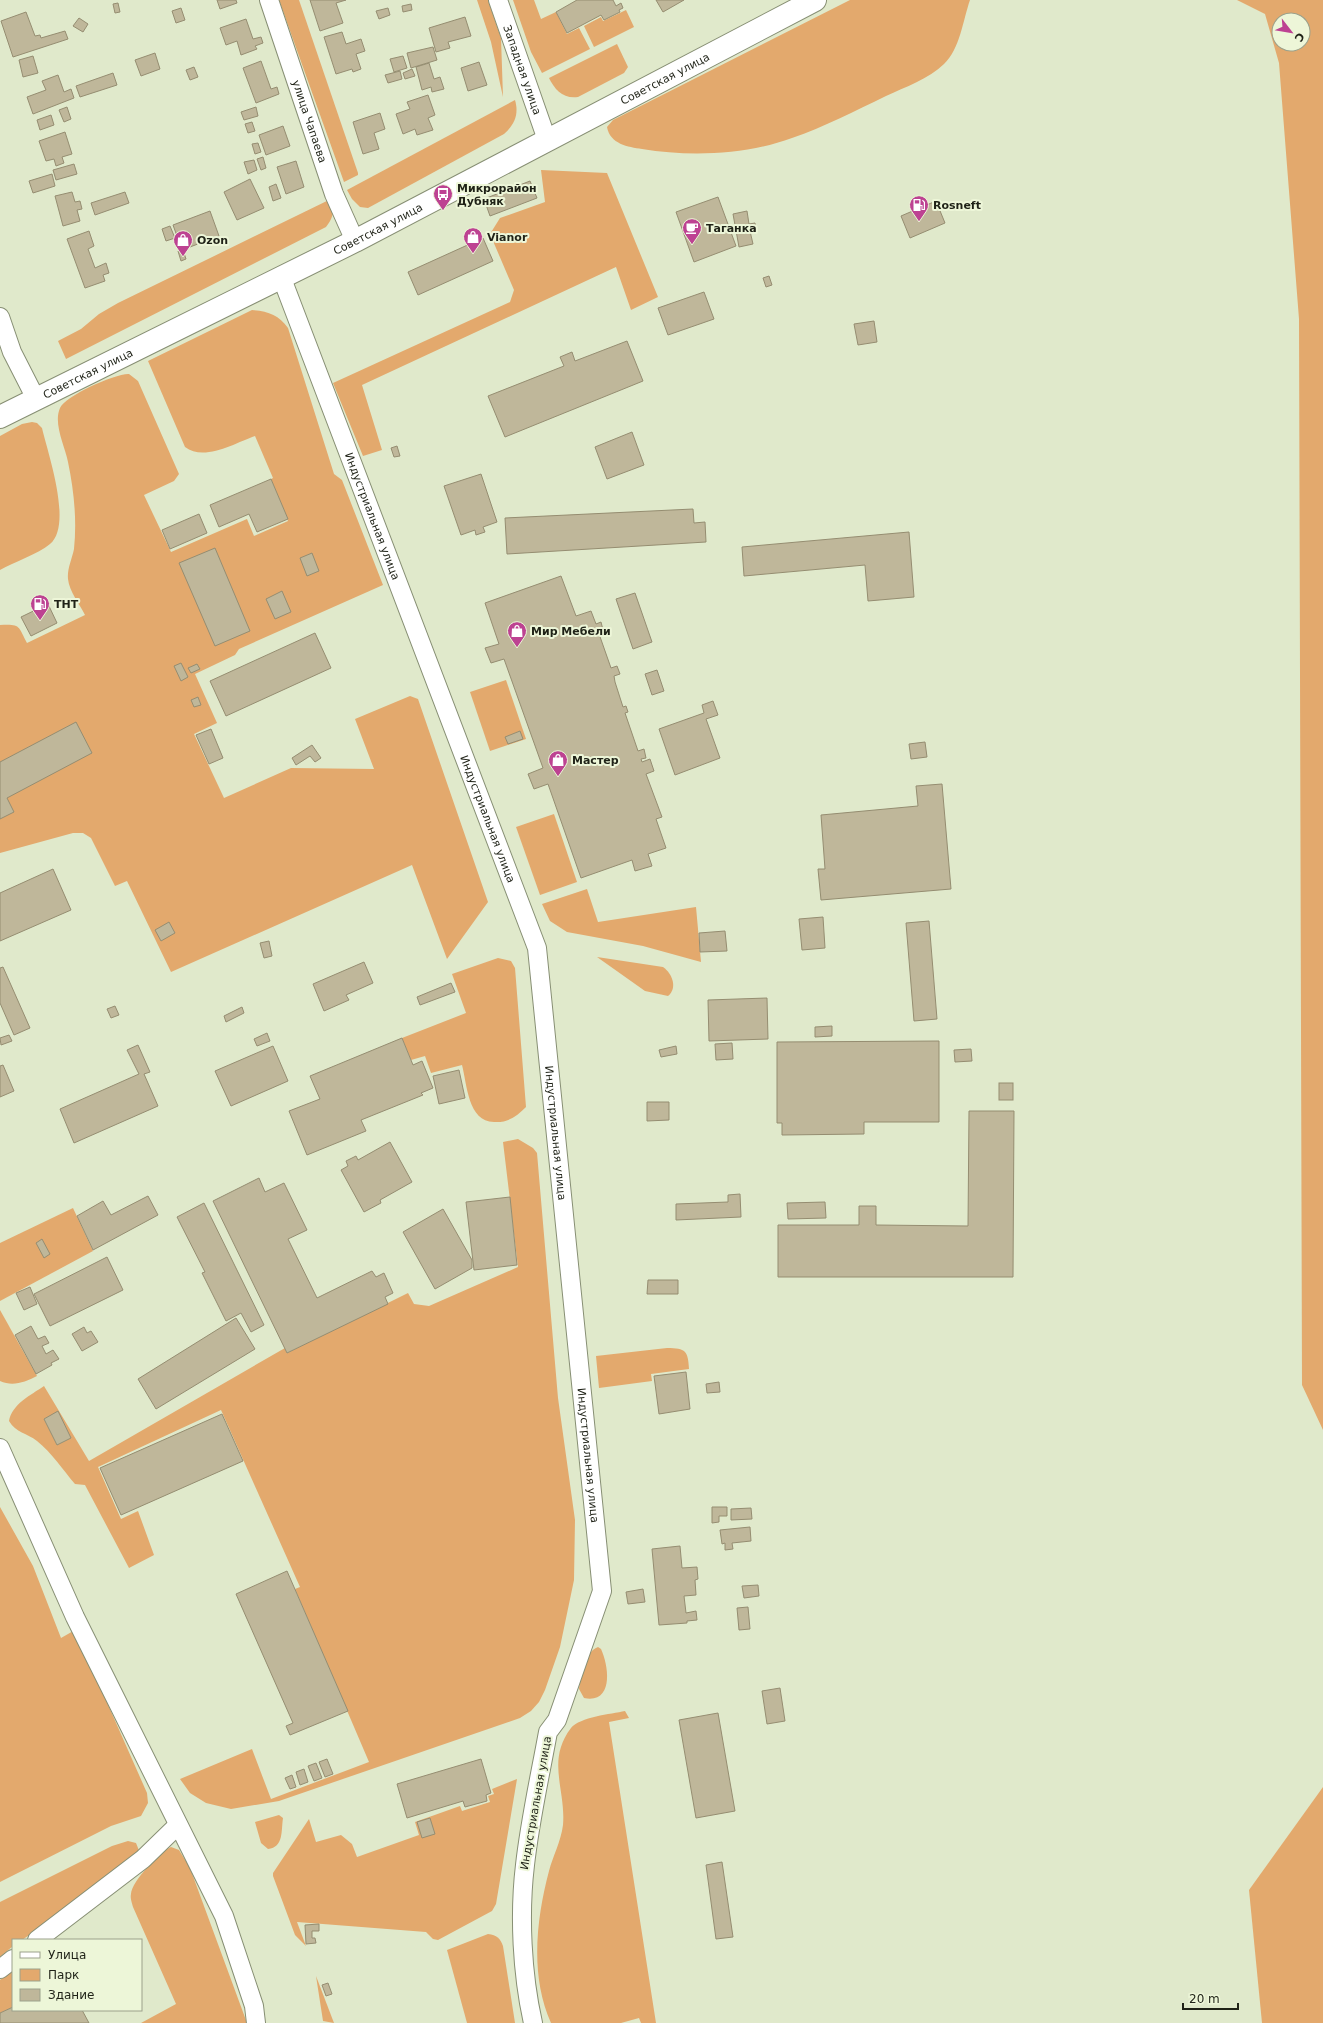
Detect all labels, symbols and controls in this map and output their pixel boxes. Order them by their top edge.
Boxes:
north arrow [1271,12,1311,52]
street label: Западная улица [501,23,544,117]
text: С [1291,30,1307,44]
street label: Советская улица [618,50,712,107]
street label: улица Чапаева [290,78,330,165]
place label: Микрорайон Дубняк [457,182,537,208]
bus stop icon: Микрорайон Дубняк [432,183,454,211]
fuel station icon: Rosneft [908,194,930,222]
place label: Rosneft [933,199,981,212]
street label: Советская улица [331,200,425,257]
cafe icon: Таганка [681,217,703,245]
place label: Таганка [706,222,757,235]
shop icon: Vianor [462,226,484,254]
shop icon: Ozon [172,229,194,257]
place label: Vianor [487,231,528,244]
place label: Ozon [197,234,228,247]
street label: Советская улица [41,346,135,401]
street label: Индустриальная улица [342,451,403,582]
fuel station icon: ТНТ [29,593,51,621]
place label: ТНТ [54,598,79,611]
shop icon: Мир Мебели [506,620,528,648]
place label: Мир Мебели [531,625,611,638]
shop icon: Мастер [547,749,569,777]
street label: Индустриальная улица [458,753,518,885]
place label: Мастер [572,754,619,767]
street label: Индустриальная улица [542,1065,569,1201]
street label: Индустриальная улица [575,1387,602,1523]
street label: Индустриальная улица [518,1735,554,1871]
legend [12,1939,142,2011]
text: Улица [48,1948,86,1962]
text: Парк [48,1968,79,1982]
scale bar [1183,1985,1238,2011]
text: Здание [48,1988,94,2002]
text: 20 m [1189,1992,1220,2006]

